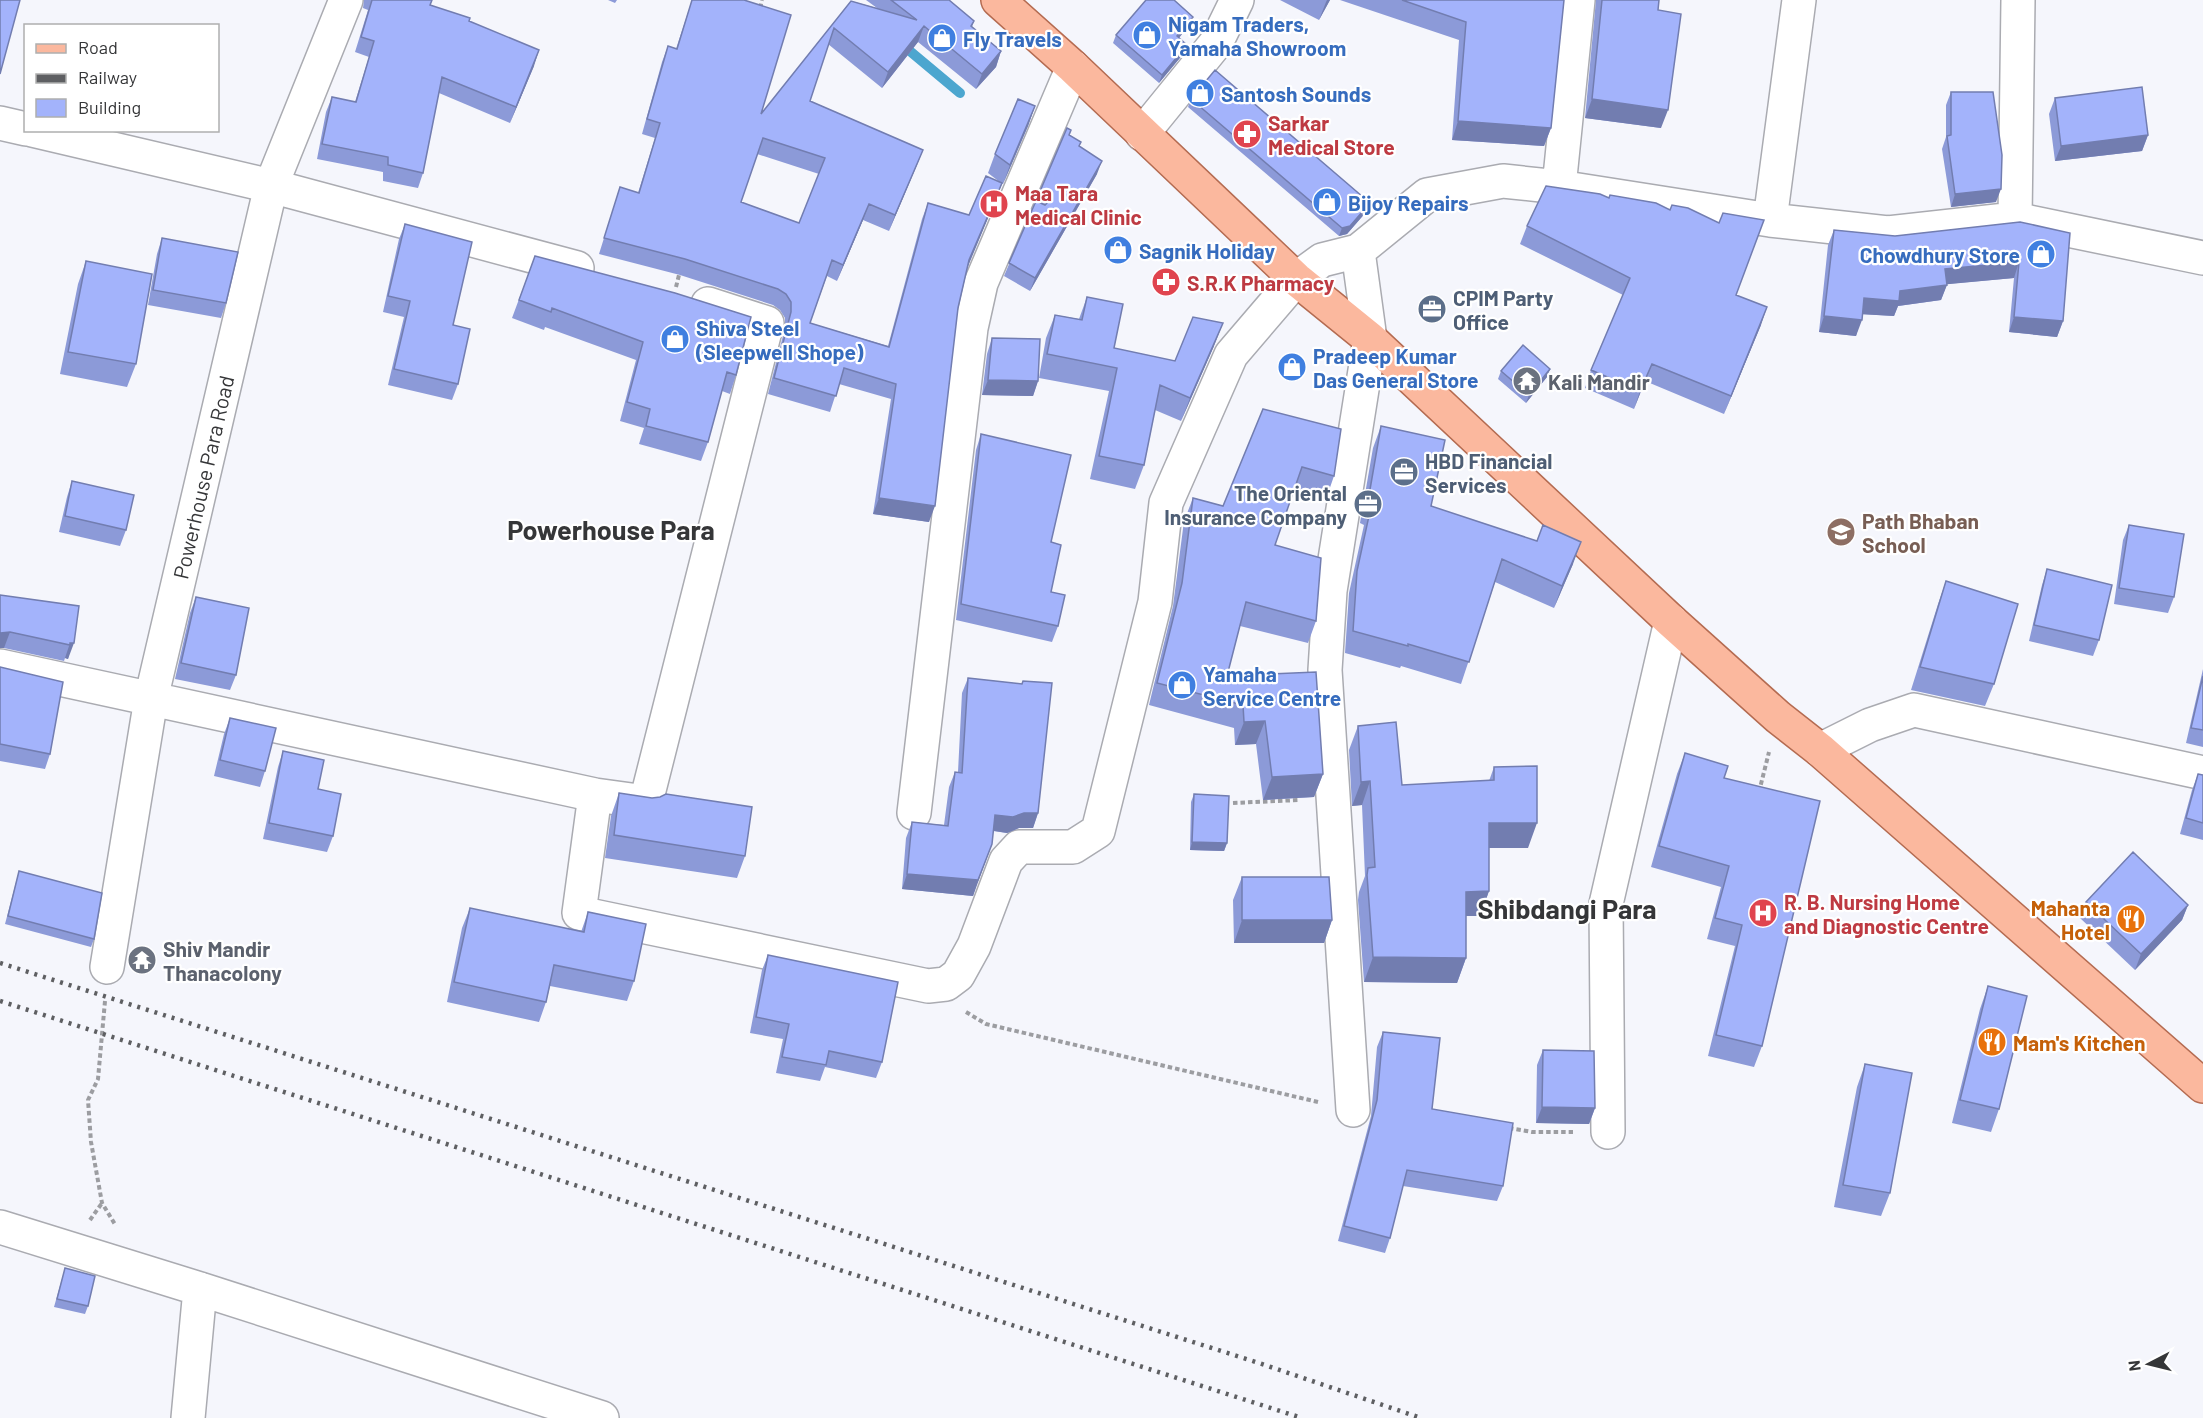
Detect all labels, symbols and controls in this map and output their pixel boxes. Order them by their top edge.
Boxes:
place label: Nigam Traders, Yamaha Showroom [1168,11,1346,60]
shop icon: Nigam Traders, Yamaha Showroom [1131,19,1163,51]
shop icon: Fly Travels [926,22,958,54]
legend [24,24,219,132]
place label: Fly Travels [963,26,1062,51]
text: Road [78,36,118,58]
text: Railway [78,66,137,88]
shop icon: Santosh Sounds [1184,77,1216,109]
place label: Santosh Sounds [1221,81,1371,106]
text: Building [78,96,141,118]
place label: Sarkar Medical Store [1268,110,1395,159]
pharmacy icon: Sarkar Medical Store [1231,118,1263,150]
place label: Maa Tara Medical Clinic [1015,180,1142,229]
shop icon: Bijoy Repairs [1311,186,1343,218]
hospital icon: Maa Tara Medical Clinic [978,188,1010,220]
place label: Bijoy Repairs [1348,190,1469,215]
shop icon: Sagnik Holiday [1102,234,1134,266]
place label: Sagnik Holiday [1139,238,1275,263]
shop icon: Chowdhury Store [2025,238,2057,270]
place label: Chowdhury Store [1860,242,2020,267]
pharmacy icon: S.R.K Pharmacy [1150,266,1182,298]
place label: S.R.K Pharmacy [1187,270,1335,295]
place label: CPIM Party Office [1453,285,1554,334]
office icon: CPIM Party Office [1416,293,1448,325]
place label: Shiva Steel (Sleepwell Shope) [695,315,864,364]
shop icon: Shiva Steel (Sleepwell Shope) [659,323,691,355]
place label: Pradeep Kumar Das General Store [1313,343,1479,392]
shop icon: Pradeep Kumar Das General Store [1276,351,1308,383]
temple icon: Kali Mandir [1511,365,1543,397]
place label: Kali Mandir [1548,369,1650,394]
street label: Powerhouse Para Road [167,373,239,581]
place label: HBD Financial Services [1425,448,1552,497]
office icon: HBD Financial Services [1388,456,1420,488]
place label: The Oriental Insurance Company [1164,480,1347,529]
office icon: The Oriental Insurance Company [1352,488,1384,520]
place label: Path Bhaban School [1862,508,1979,557]
district label: Powerhouse Para [507,513,715,545]
school or university icon: Path Bhaban School [1825,516,1857,548]
place label: Yamaha Service Centre [1203,661,1341,710]
shop icon: Yamaha Service Centre [1166,669,1198,701]
place label: R. B. Nursing Home and Diagnostic Centre [1784,889,1989,938]
district label: Shibdangi Para [1477,892,1657,924]
place label: Mahanta Hotel [2031,895,2110,944]
hospital icon: R. B. Nursing Home and Diagnostic Centre [1747,897,1779,929]
restaurant icon: Mahanta Hotel [2115,903,2147,935]
place label: Shiv Mandir Thanacolony [163,936,282,985]
temple icon: Shiv Mandir Thanacolony [126,944,158,976]
restaurant icon: Mam's Kitchen [1976,1026,2008,1058]
place label: Mam's Kitchen [2013,1030,2146,1055]
north arrow [2119,1334,2179,1394]
text: N [2124,1359,2144,1372]

